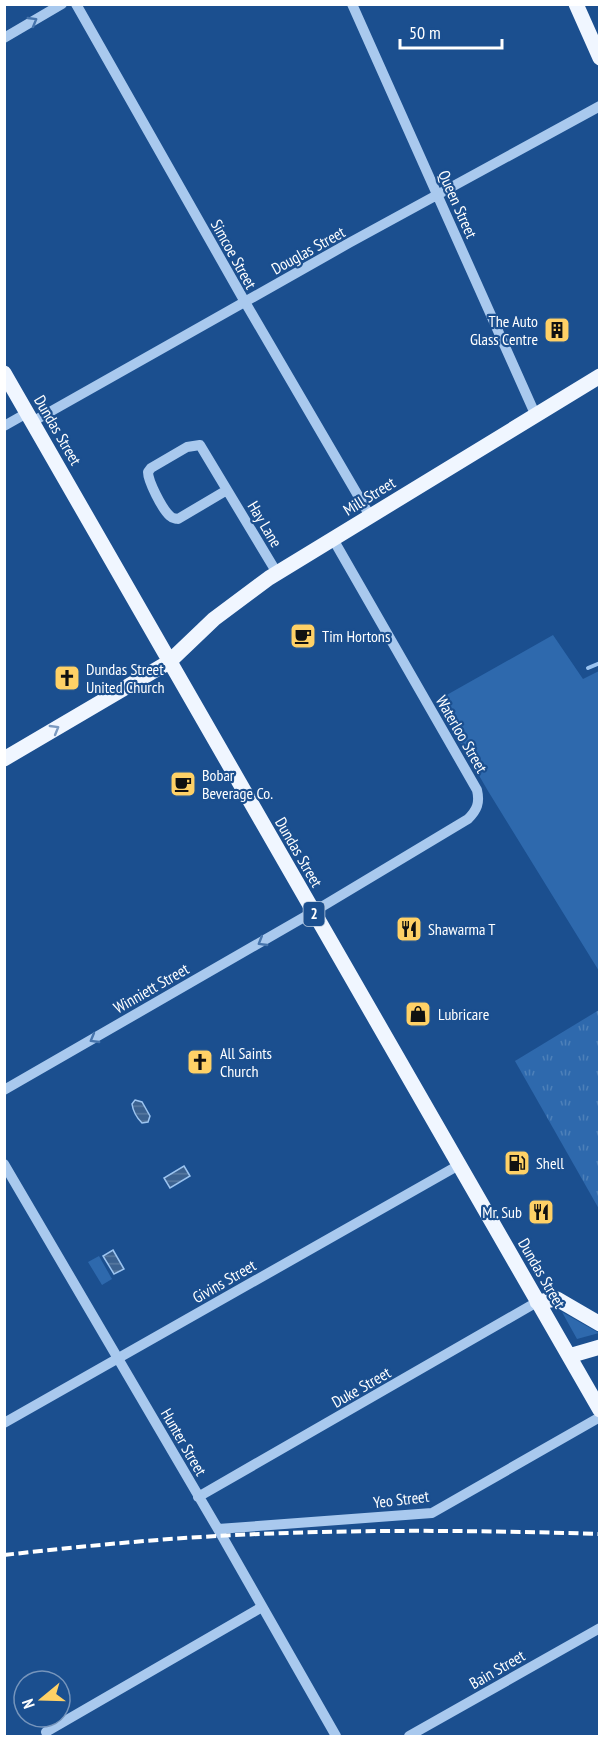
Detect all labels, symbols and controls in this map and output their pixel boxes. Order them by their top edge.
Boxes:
scale bar [400,12,502,50]
one-way arrow [27,17,37,28]
text: 50 m [409,21,441,44]
street label: Queen Street [434,167,482,242]
street label: Simcoe Street [207,216,262,293]
street label: Douglas Street [268,221,349,278]
place label: The Auto Glass Centre [470,311,538,349]
building icon: The Auto Glass Centre [542,315,572,345]
street label: Dundas Street [30,391,86,469]
street label: Mill Street [339,472,399,520]
street label: Hay Lane [243,497,287,551]
cafe icon: Tim Hortons [288,621,318,651]
place label: Tim Hortons [322,626,390,646]
place label: Dundas Street United Church [86,659,164,697]
church icon: Dundas Street United Church [52,663,82,693]
street label: Waterloo Street [432,692,492,777]
one-way arrow [49,725,59,736]
place label: Bobar Beverage Co. [202,765,273,803]
cafe icon: Bobar Beverage Co. [168,769,198,799]
street label: Dundas Street [271,813,327,891]
road number: 2 [304,902,324,926]
restaurant icon: Shawarma T [394,914,424,944]
place label: Shawarma T [428,919,495,939]
one-way arrow [258,934,269,946]
street label: Winniett Street [110,958,193,1018]
shop icon: Lubricare [403,999,433,1029]
place label: Lubricare [438,1004,489,1024]
one-way arrow [89,1032,100,1043]
place label: All Saints Church [220,1043,272,1081]
church icon: All Saints Church [185,1047,215,1077]
fuel station icon: Shell [502,1148,532,1178]
place label: Shell [536,1153,564,1173]
restaurant icon: Mr. Sub [526,1197,556,1227]
place label: Mr. Sub [482,1202,522,1222]
street label: Dundas Street [514,1234,570,1312]
street label: Givins Street [189,1255,260,1307]
street label: Duke Street [328,1362,394,1412]
street label: Hunter Street [157,1405,212,1480]
street label: Yeo Street [372,1486,431,1512]
street label: Bain Street [466,1645,529,1693]
north arrow [12,1669,72,1729]
text: N [17,1697,39,1711]

